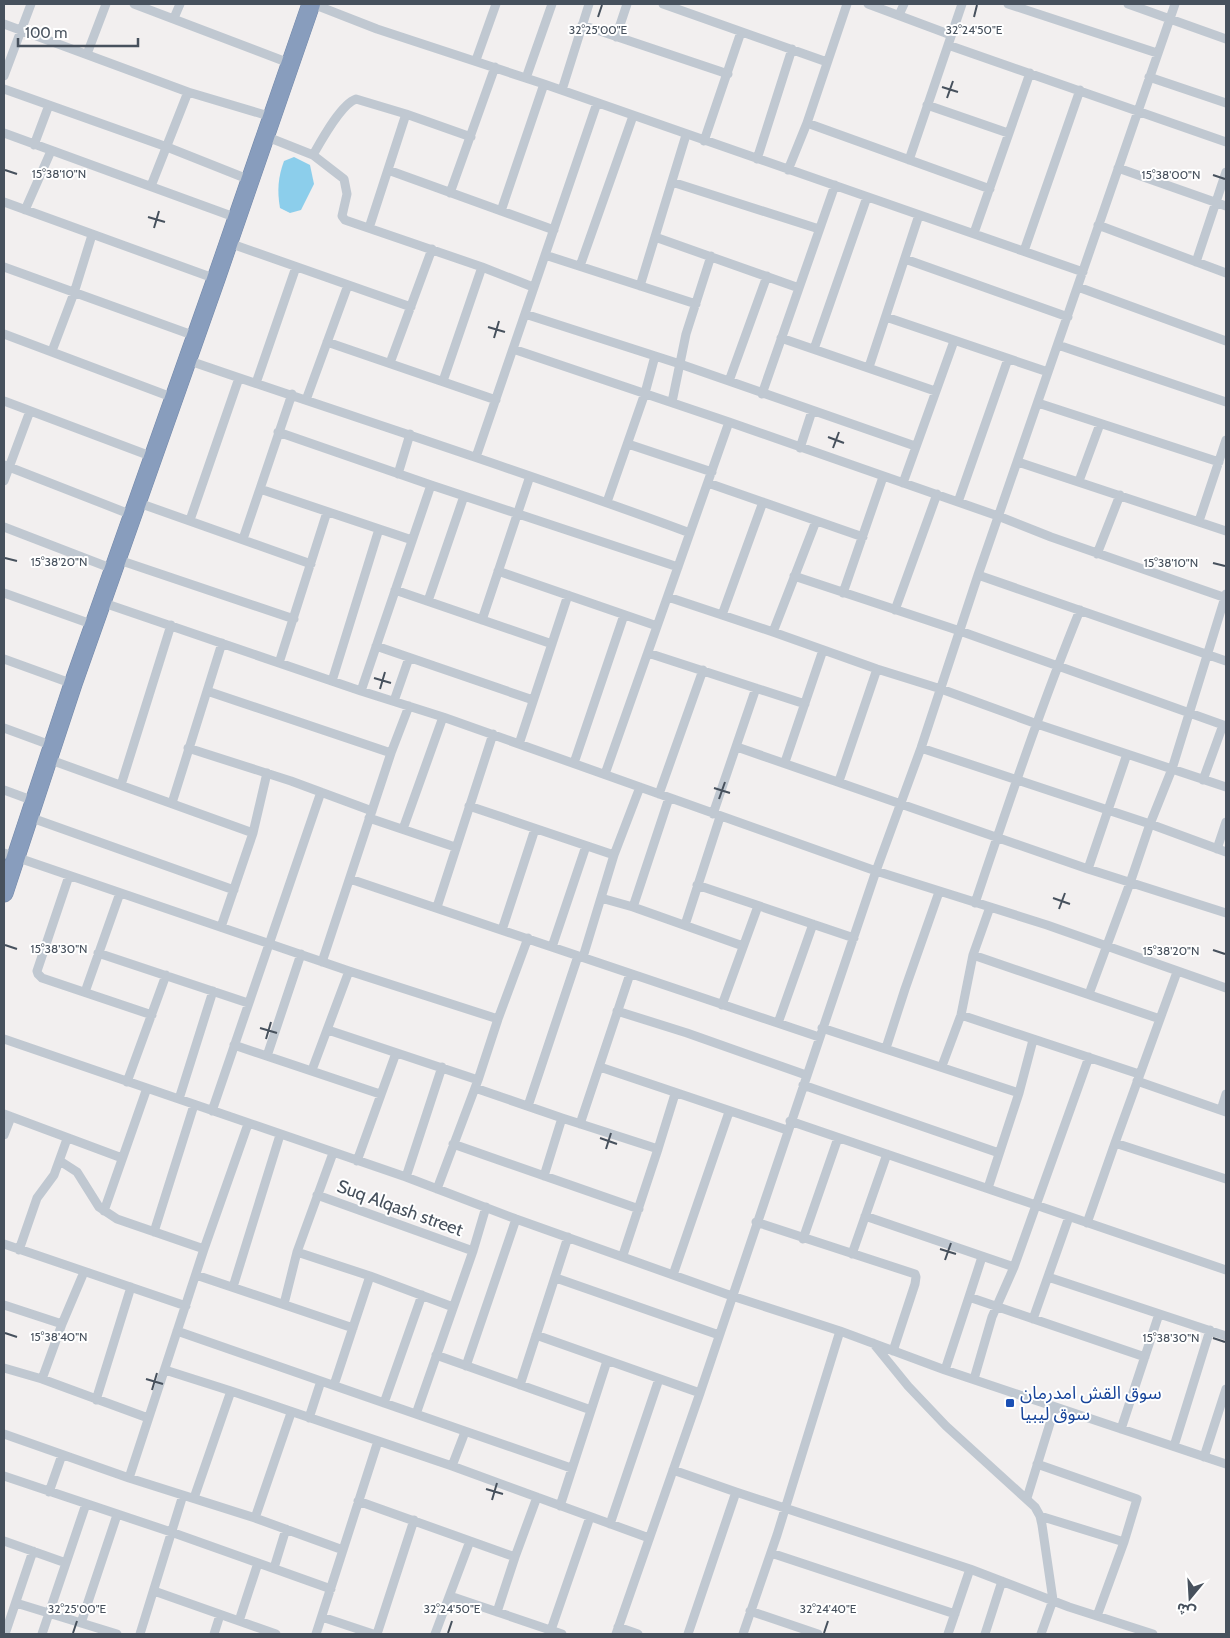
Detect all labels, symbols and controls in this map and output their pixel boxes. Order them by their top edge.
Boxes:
scale bar [18,15,138,47]
text: 32°25'00"E [569,22,628,37]
text: 32°24'50"E [946,22,1003,37]
text: 100 m [25,24,67,42]
text: 15°38'10"N [32,166,86,181]
text: 15°38'00"N [1142,167,1200,182]
text: 15°38'20"N [31,554,87,569]
text: 15°38'10"N [1144,555,1198,570]
text: 15°38'30"N [31,941,87,956]
text: 15°38'20"N [1143,943,1199,958]
street label: Suq Alqash street [334,1175,466,1241]
text: 15°38'40"N [30,1329,88,1344]
text: 15°38'30"N [1143,1330,1199,1345]
place label: سوق القش امدرمان سوق ليبيا [1020,1382,1162,1425]
marker: سوق القش امدرمان سوق ليبيا [1004,1397,1016,1409]
north arrow [1165,1573,1215,1623]
text: ش [1174,1599,1198,1622]
text: 32°25'00"E [48,1601,107,1616]
text: 32°24'50"E [424,1601,481,1616]
text: 32°24'40"E [799,1601,857,1616]

